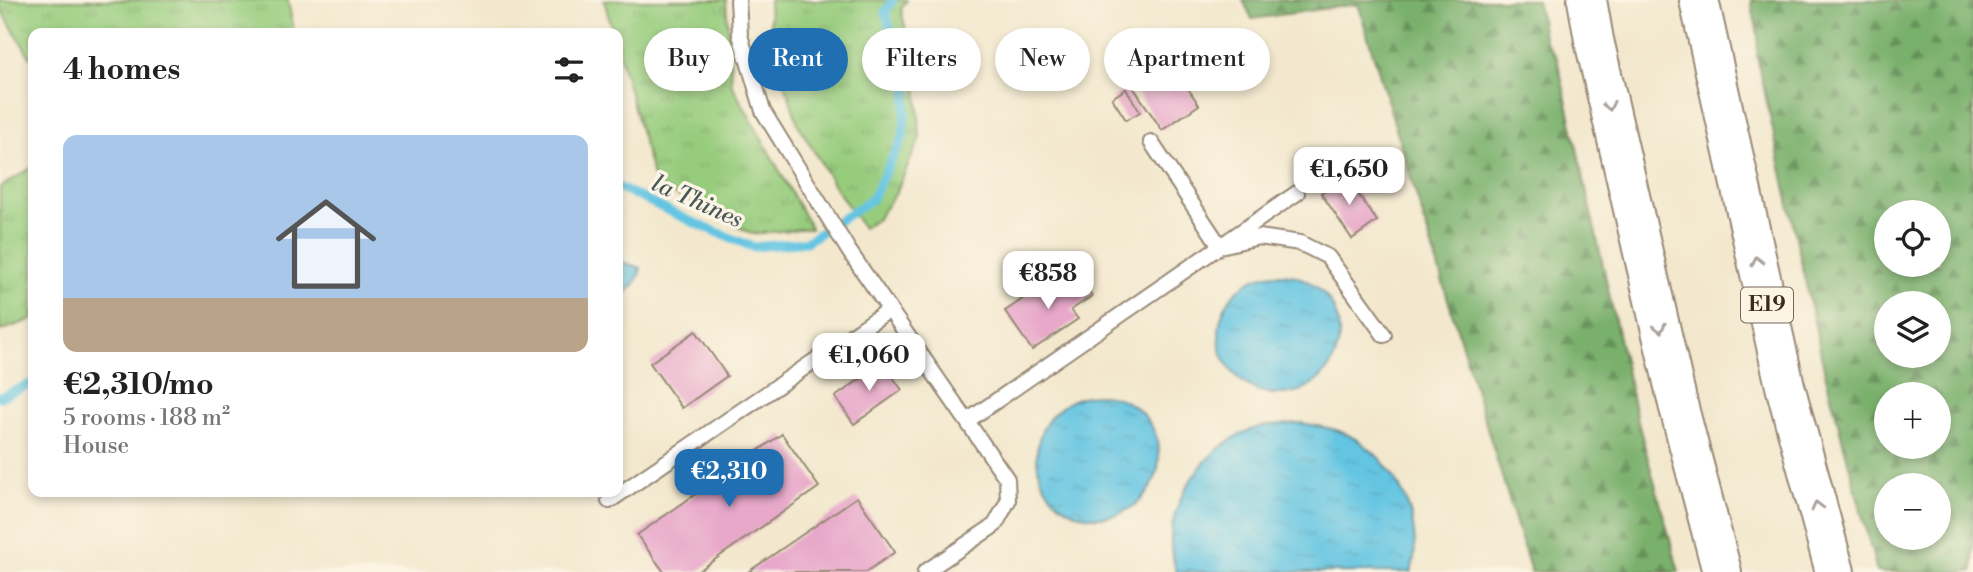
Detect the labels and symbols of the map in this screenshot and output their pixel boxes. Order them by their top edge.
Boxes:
one-way arrow [1601,100,1616,112]
pin: €1,650 [1292,148,1406,207]
water label: la Thines [647,169,747,235]
pin: €858 [1007,252,1089,311]
one-way arrow [1751,255,1765,267]
road number: E19 [1741,288,1793,322]
one-way arrow [1652,322,1667,334]
pin: €1,060 [812,334,926,393]
pin: €2,310 [672,449,786,509]
one-way arrow [1811,500,1825,512]

